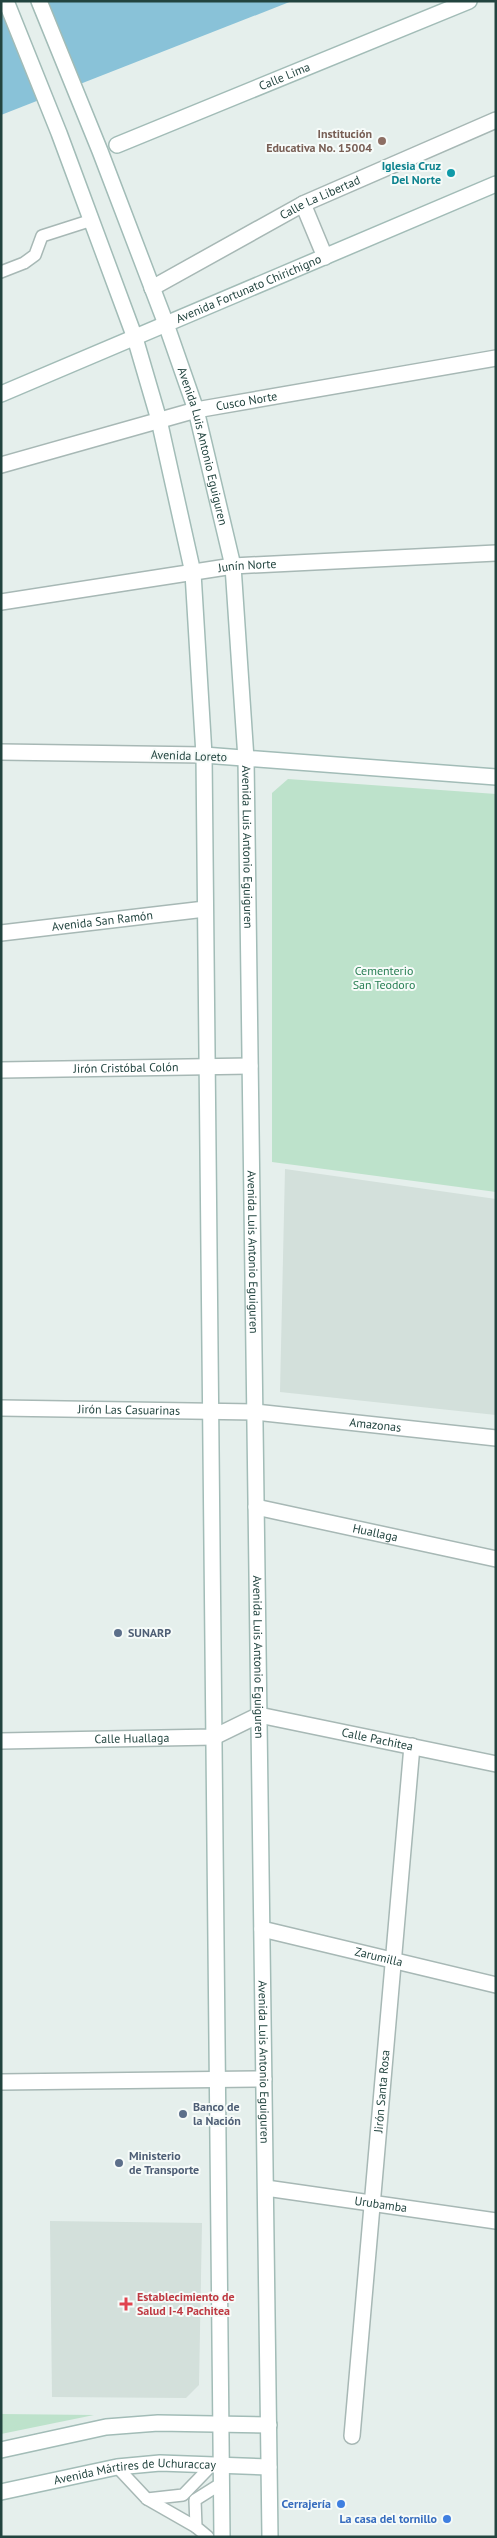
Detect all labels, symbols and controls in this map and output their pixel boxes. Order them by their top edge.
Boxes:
street label: Calle Lima [256,59,312,93]
place label: Institución Educativa No. 15004 [266,126,372,155]
marker: Institución Educativa No. 15004 [376,135,388,147]
place label: Iglesia Cruz Del Norte [382,158,442,187]
marker: Iglesia Cruz Del Norte [445,167,457,179]
street label: Calle La Libertad [277,172,362,222]
street label: Avenida Fortunato Chirichigno [174,251,323,326]
street label: Avenida Luis Antonio Eguiguren [175,365,231,527]
street label: Cusco Norte [215,388,278,413]
street label: Junín Norte [216,556,277,575]
street label: Avenida Loreto [151,747,227,764]
street label: Avenida Luis Antonio Eguiguren [239,765,256,929]
street label: Avenida San Ramón [51,907,154,934]
park label: Cementerio San Teodoro [353,963,415,992]
street label: Jirón Cristóbal Colón [72,1059,179,1076]
street label: Avenida Luis Antonio Eguiguren [245,1170,262,1334]
street label: Jirón Las Casuarinas [77,1401,180,1418]
street label: Amazonas [349,1414,402,1435]
street label: Huallaga [351,1520,399,1545]
street label: Avenida Luis Antonio Eguiguren [250,1575,267,1739]
place label: SUNARP [128,1625,171,1640]
marker: SUNARP [112,1627,124,1639]
street label: Calle Pachitea [340,1724,415,1754]
street label: Calle Huallaga [94,1730,170,1746]
street label: Zarumilla [353,1943,404,1969]
street label: Avenida Luis Antonio Eguiguren [255,1980,273,2144]
street label: Jirón Santa Rosa [370,2049,393,2134]
place label: Banco de la Nación [193,2099,241,2128]
marker: Banco de la Nación [177,2108,189,2120]
place label: Ministerio de Transporte [129,2148,199,2177]
marker: Ministerio de Transporte [113,2157,125,2169]
street label: Urubamba [354,2193,408,2215]
place label: Establecimiento de Salud I-4 Pachitea [137,2289,235,2318]
marker: Establecimiento de Salud I-4 Pachitea [119,2297,133,2311]
street label: Avenida Mártires de Uchuraccay [52,2455,217,2487]
place label: Cerrajería [282,2496,331,2511]
marker: Cerrajería [335,2498,347,2510]
place label: La casa del tornillo [339,2511,438,2526]
marker: La casa del tornillo [441,2513,453,2525]

